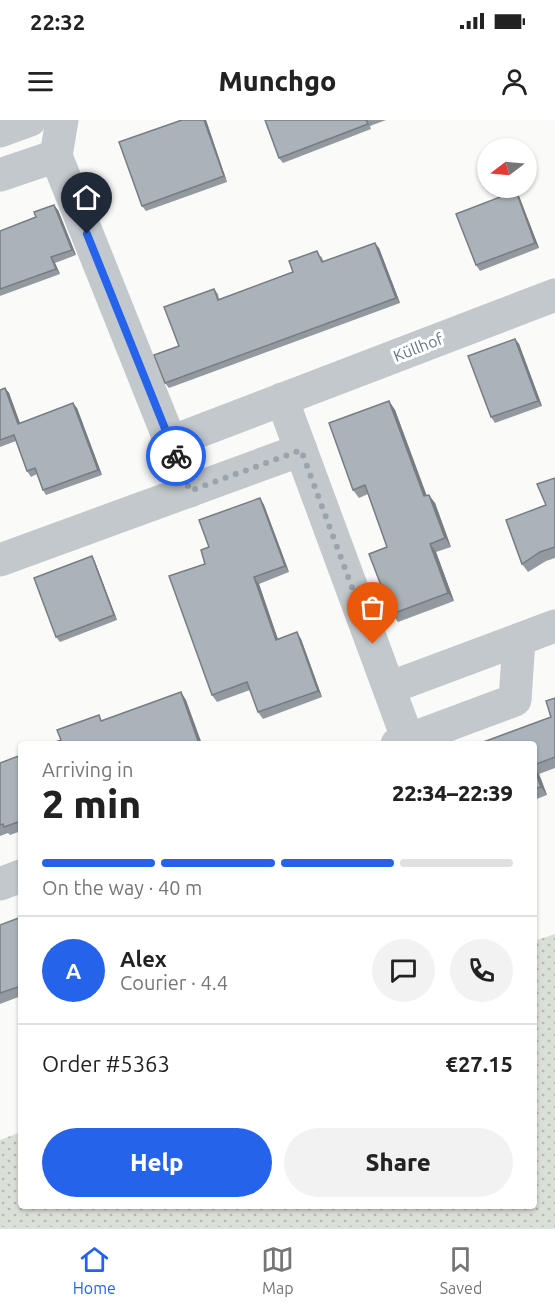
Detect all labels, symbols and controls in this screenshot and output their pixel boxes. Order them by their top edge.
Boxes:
text: 22:32 [30,9,85,34]
icon: menu [24,65,57,98]
icon: person [498,65,531,98]
text: Munchgo [219,66,336,96]
north arrow [477,138,537,198]
map controls [477,138,537,198]
pin [61,172,112,234]
icon: home [70,181,103,214]
street label: Küllhof [391,329,446,365]
courier [146,426,206,486]
icon: bike [160,440,193,473]
pin [347,582,398,644]
icon: bag [356,591,389,624]
text: Arriving in [42,758,133,781]
text: 22:34–22:39 [392,780,513,805]
text: 2 min [42,782,141,825]
text: On the way · 40 m [42,876,202,899]
button: chat [372,939,435,1002]
button: phone [450,939,513,1002]
text: Alex [120,946,167,971]
text: A [66,958,81,983]
text: Courier · 4.4 [120,971,228,994]
text: Order #5363 [42,1051,170,1076]
text: €27.15 [446,1051,513,1076]
button: Help [42,1128,272,1197]
button: Share [284,1128,513,1197]
tab: Home [73,1243,116,1297]
tab: Map [261,1243,294,1297]
tab: Saved [440,1243,482,1297]

